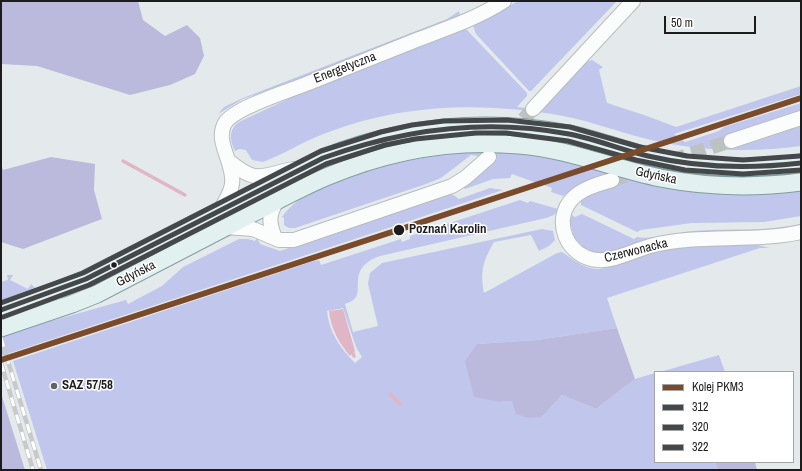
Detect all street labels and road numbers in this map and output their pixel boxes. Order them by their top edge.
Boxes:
street label: Energetyczna [312,49,378,87]
street label: Gdyńska [634,164,678,188]
street label: Czerwonacka [603,236,669,266]
street label: Gdyńska [114,258,158,290]

